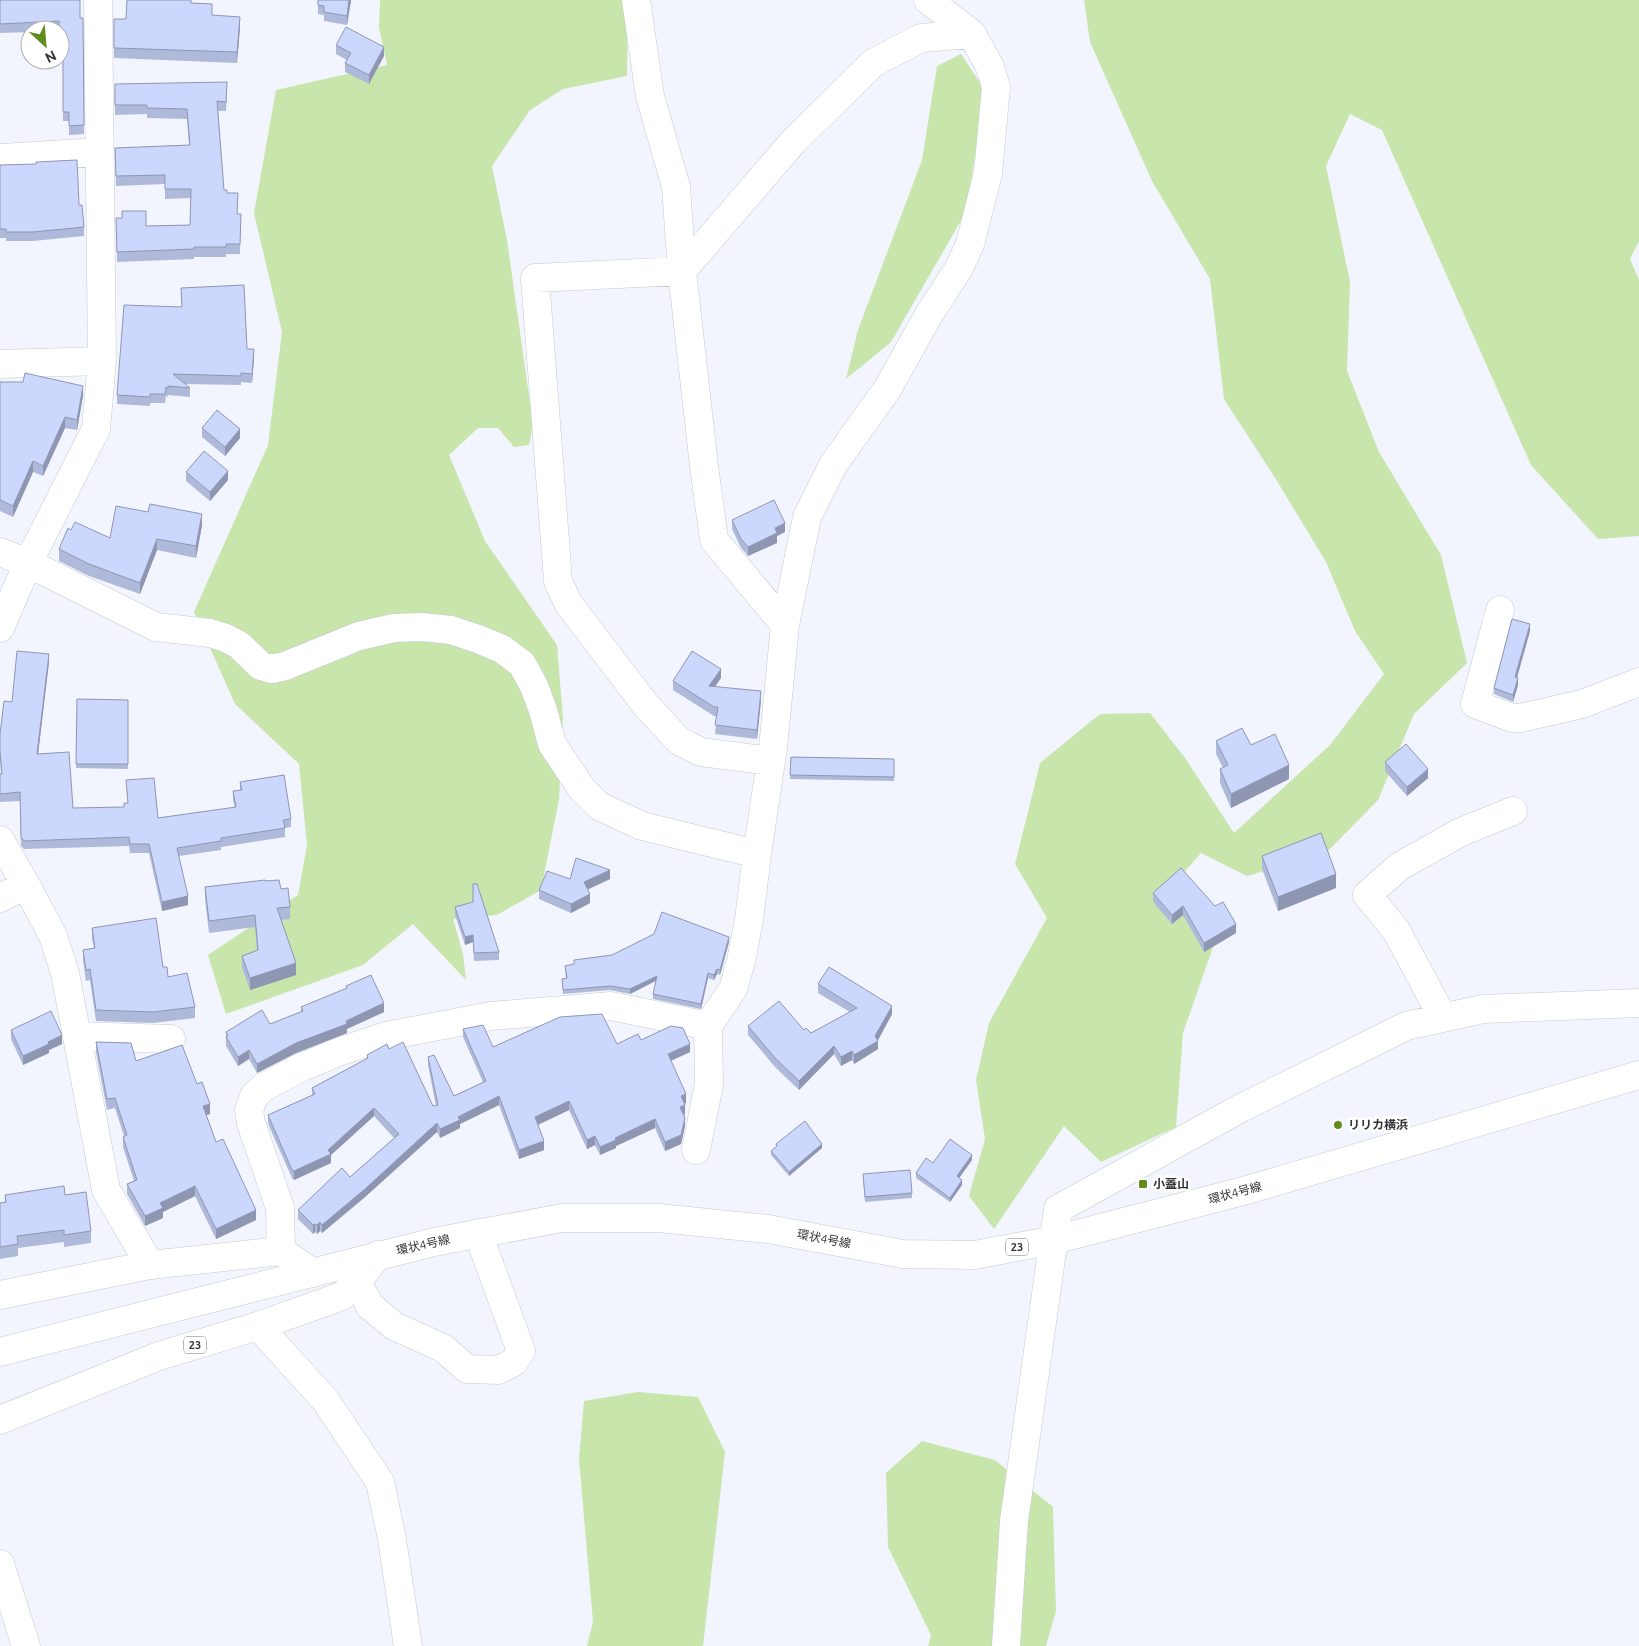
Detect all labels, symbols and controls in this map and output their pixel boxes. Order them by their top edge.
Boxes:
north arrow [20,20,70,70]
text: N [42,47,59,66]
place label: リリカ横浜 [1348,1118,1408,1131]
marker: リリカ横浜 [1332,1119,1344,1131]
place label: 小蓋山 [1153,1177,1189,1190]
marker: 小蓋山 [1137,1178,1149,1190]
street label: 環状4号線 [1207,1179,1263,1206]
street label: 環状4号線 [796,1227,852,1250]
street label: 環状4号線 [395,1232,451,1257]
road number: 23 [1006,1238,1028,1256]
road number: 23 [184,1336,206,1354]

